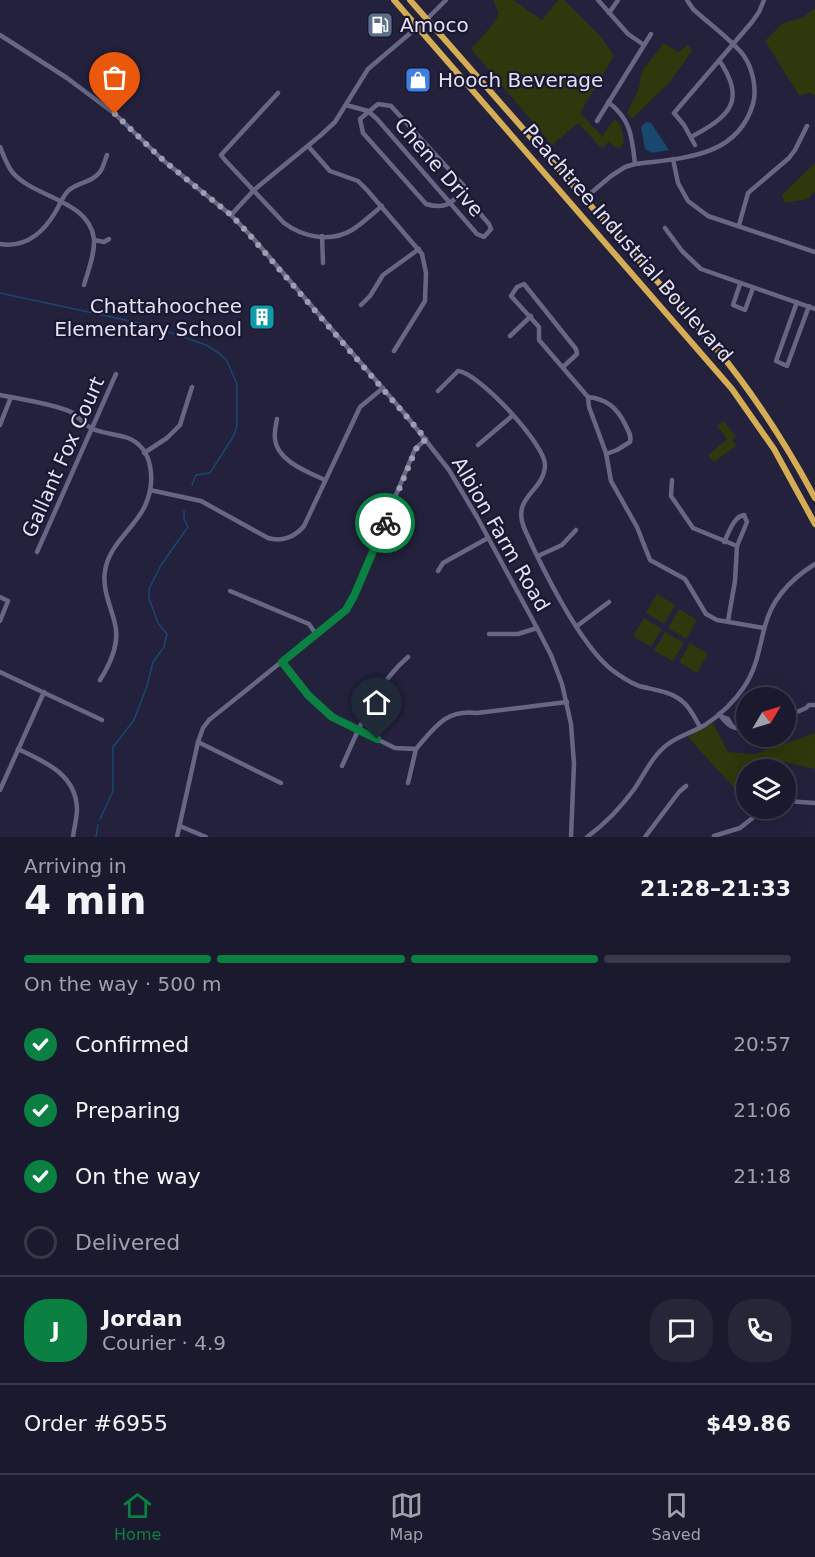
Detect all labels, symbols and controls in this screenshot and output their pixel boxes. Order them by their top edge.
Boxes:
fuel station icon: Amoco [365,10,395,40]
place label: Amoco [400,13,469,37]
pin [89,52,140,114]
icon: bag [98,61,131,94]
shop icon: Hooch Beverage [403,65,433,95]
place label: Hooch Beverage [438,68,603,92]
street label: Chene Drive [389,112,489,222]
street label: Peachtree Industrial Boulevard [518,119,738,367]
place label: Chattahoochee Elementary School [54,294,242,341]
building icon: Chattahoochee Elementary School [247,302,277,332]
street label: Gallant Fox Court [17,373,109,541]
street label: Albion Farm Road [447,452,555,616]
courier [355,493,415,553]
icon: bike [369,507,402,540]
pin [351,677,402,739]
icon: home [360,686,393,719]
north arrow [736,687,796,747]
map controls [736,687,796,819]
button: layers [736,759,796,819]
text: Arriving in [24,854,127,878]
text: 21:28–21:33 [640,876,791,901]
text: 4 min [24,878,146,923]
text: On the way · 500 m [24,972,222,996]
icon: check [24,1028,57,1061]
text: Confirmed [75,1032,189,1057]
text: 20:57 [733,1032,791,1056]
icon: check [24,1094,57,1127]
text: Preparing [75,1098,181,1123]
text: 21:06 [733,1098,791,1122]
icon: check [24,1160,57,1193]
text: On the way [75,1164,201,1189]
text: 21:18 [733,1164,791,1188]
text: Delivered [75,1230,180,1255]
button: chat [650,1299,713,1362]
button: phone [728,1299,791,1362]
text: Jordan [102,1306,182,1331]
text: J [51,1318,60,1343]
text: Courier · 4.9 [102,1331,226,1355]
text: Order #6955 [24,1411,168,1436]
text: $49.86 [706,1411,791,1436]
tab: Home [114,1489,161,1544]
tab: Map [390,1489,423,1544]
tab: Saved [651,1489,701,1544]

